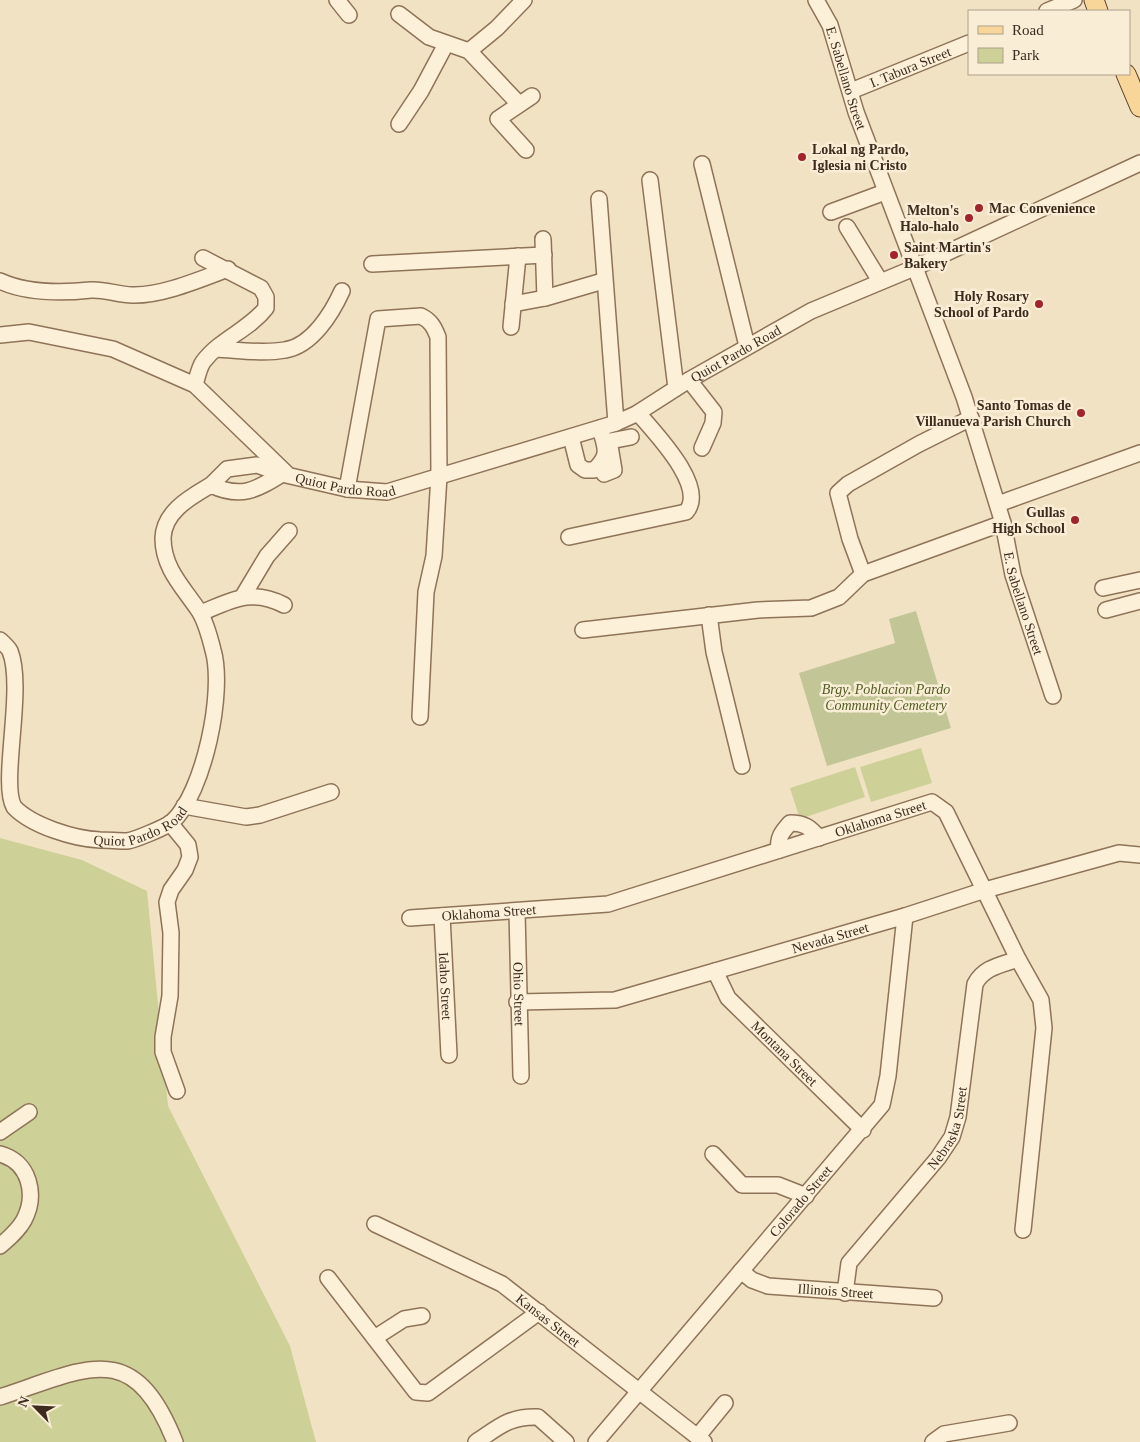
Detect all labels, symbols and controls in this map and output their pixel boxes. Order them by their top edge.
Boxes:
legend [968,10,1130,75]
text: Road [1012,22,1044,38]
street label: E. Sabellano Street [823,25,869,132]
street label: I. Tabura Street [868,44,953,91]
text: Park [1012,47,1040,63]
place label: Lokal ng Pardo, Iglesia ni Cristo [812,142,909,173]
marker: Lokal ng Pardo, Iglesia ni Cristo [796,151,808,163]
place label: Mac Convenience [989,201,1095,216]
marker: Mac Convenience [973,202,985,214]
place label: Melton's Halo-halo [900,203,960,234]
marker: Melton's Halo-halo [963,212,975,224]
place label: Saint Martin's Bakery [904,240,991,271]
marker: Saint Martin's Bakery [888,249,900,261]
place label: Holy Rosary School of Pardo [934,289,1029,320]
marker: Holy Rosary School of Pardo [1033,298,1045,310]
street label: Quiot Pardo Road [688,323,784,385]
place label: Santo Tomas de Villanueva Parish Church [915,398,1071,429]
marker: Santo Tomas de Villanueva Parish Church [1075,407,1087,419]
street label: Quiot Pardo Road [294,470,397,500]
place label: Gullas High School [992,505,1066,536]
marker: Gullas High School [1069,514,1081,526]
street label: E. Sabellano Street [1001,551,1046,657]
park label: Brgy. Poblacion Pardo Community Cemetery [822,682,950,713]
street label: Oklahoma Street [833,797,928,840]
street label: Quiot Pardo Road [93,804,190,849]
street label: Oklahoma Street [441,902,537,924]
street label: Nevada Street [790,920,870,956]
street label: Idaho Street [436,952,454,1020]
street label: Ohio Street [510,962,527,1026]
street label: Montana Street [748,1018,820,1089]
street label: Nebraska Street [925,1086,970,1173]
street label: Colorado Street [767,1163,835,1240]
street label: Illinois Street [797,1281,874,1302]
street label: Kansas Street [513,1291,583,1350]
north arrow [10,1382,60,1432]
text: N [15,1394,32,1410]

